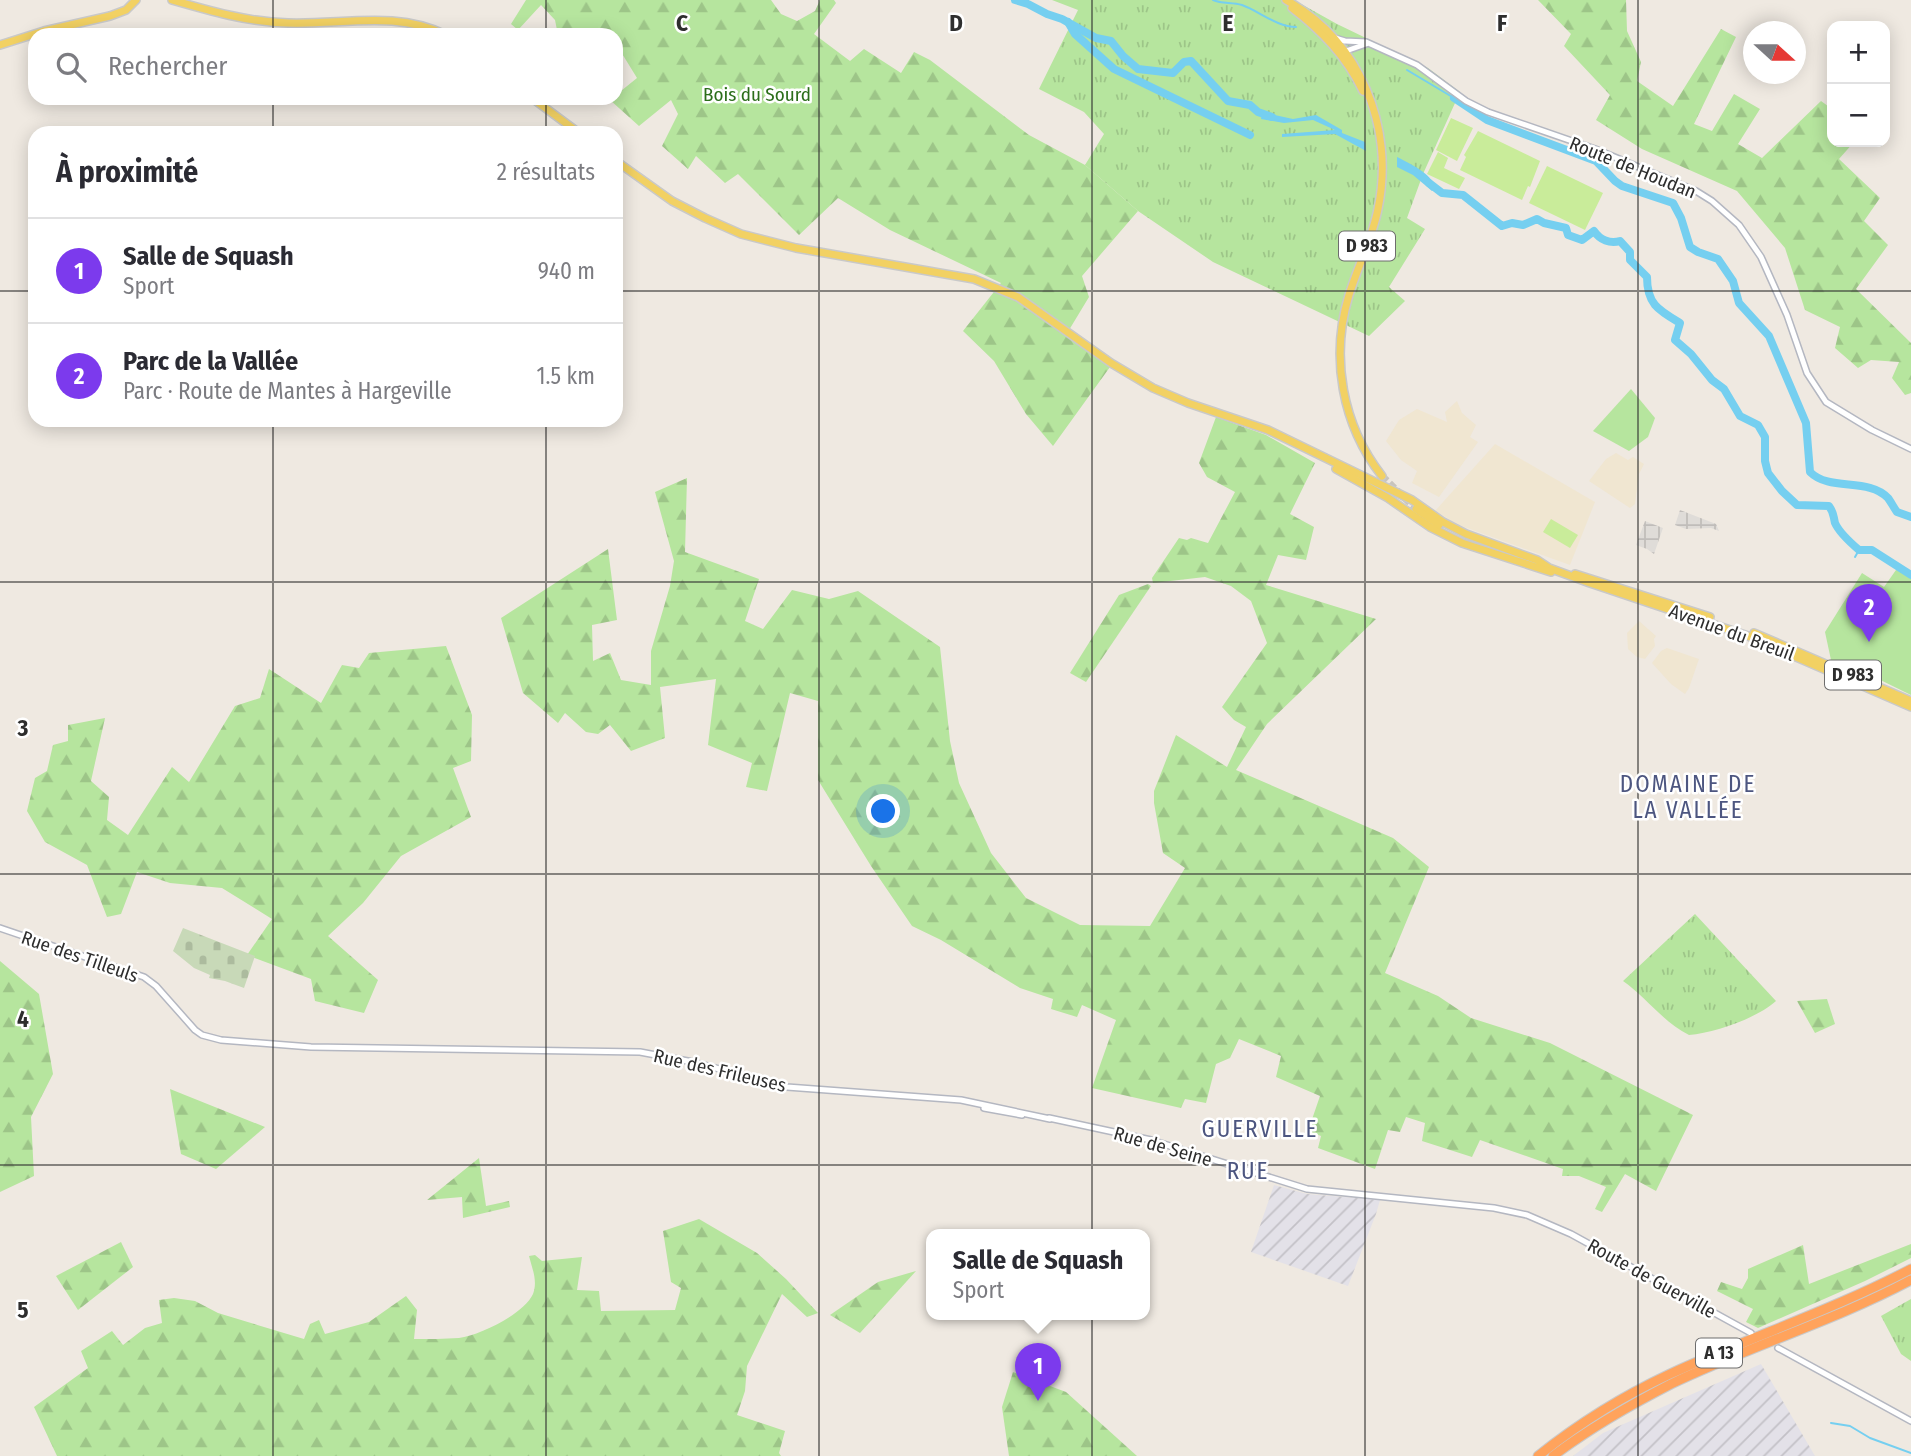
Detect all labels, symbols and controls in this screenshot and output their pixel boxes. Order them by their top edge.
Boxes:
text: C [676,9,688,37]
text: D [949,9,963,37]
text: E [1223,9,1234,37]
text: F [1497,9,1507,37]
north arrow [1743,21,1806,84]
map controls [1827,21,1890,147]
button: + [1827,21,1890,84]
search box [28,28,623,105]
icon: search [52,48,90,86]
text: Rechercher [108,51,227,82]
park label: Bois du Sourd [703,83,811,106]
button: − [1827,84,1890,147]
street label: Route de Houdan [1566,132,1700,203]
text: À proximité [56,154,198,190]
text: 2 résultats [497,158,595,186]
road number: D 983 [1339,232,1395,260]
text: Salle de Squash [123,241,294,272]
text: 1 [74,257,84,285]
text: 940 m [538,257,595,285]
text: Sport [123,272,174,300]
text: Parc de la Vallée [123,346,298,377]
text: 2 [74,362,84,390]
text: 1.5 km [537,362,595,390]
text: Parc · Route de Mantes à Hargeville [123,377,452,405]
pin: 2 [1846,584,1892,642]
street label: Avenue du Breuil [1666,599,1798,666]
road number: D 983 [1825,660,1881,690]
text: 3 [17,714,29,742]
district label: DOMAINE DE LA VALLÉE [1620,770,1756,824]
your location [866,794,900,828]
street label: Rue des Tilleuls [18,926,141,987]
text: 4 [17,1005,29,1033]
street label: Rue des Frileuses [651,1044,788,1097]
district label: GUERVILLE [1202,1115,1318,1143]
street label: Rue de Seine [1111,1121,1215,1171]
district label: RUE [1227,1157,1269,1185]
popup [926,1229,1150,1320]
street label: Route de Guerville [1584,1234,1720,1323]
text: Salle de Squash [953,1245,1123,1276]
text: Sport [953,1276,1004,1304]
text: 5 [17,1296,29,1324]
road number: A 13 [1696,1338,1742,1368]
pin: 1 [1015,1343,1061,1401]

